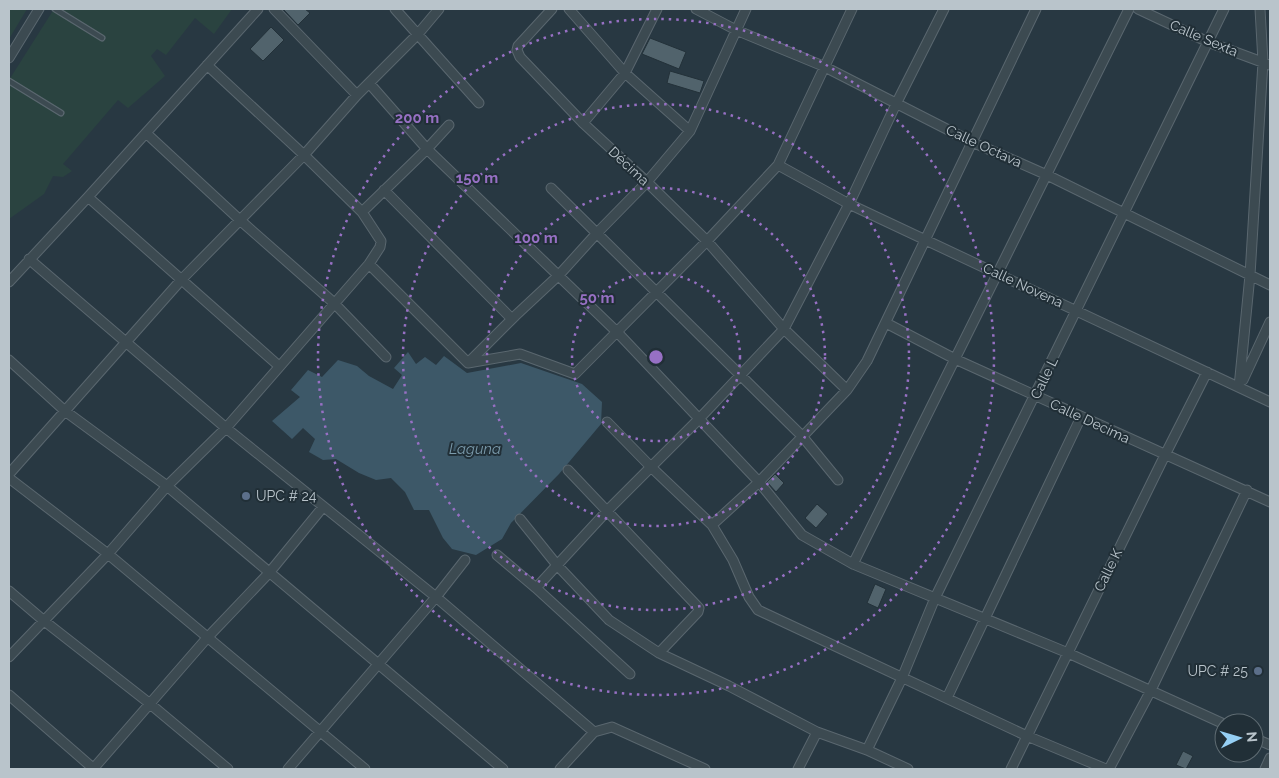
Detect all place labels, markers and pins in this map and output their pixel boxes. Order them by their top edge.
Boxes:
centre of rings [647,348,665,366]
place label: UPC # 24 [256,488,317,504]
marker: UPC # 24 [240,490,252,502]
place label: UPC # 25 [1188,663,1248,679]
marker: UPC # 25 [1252,665,1264,677]

